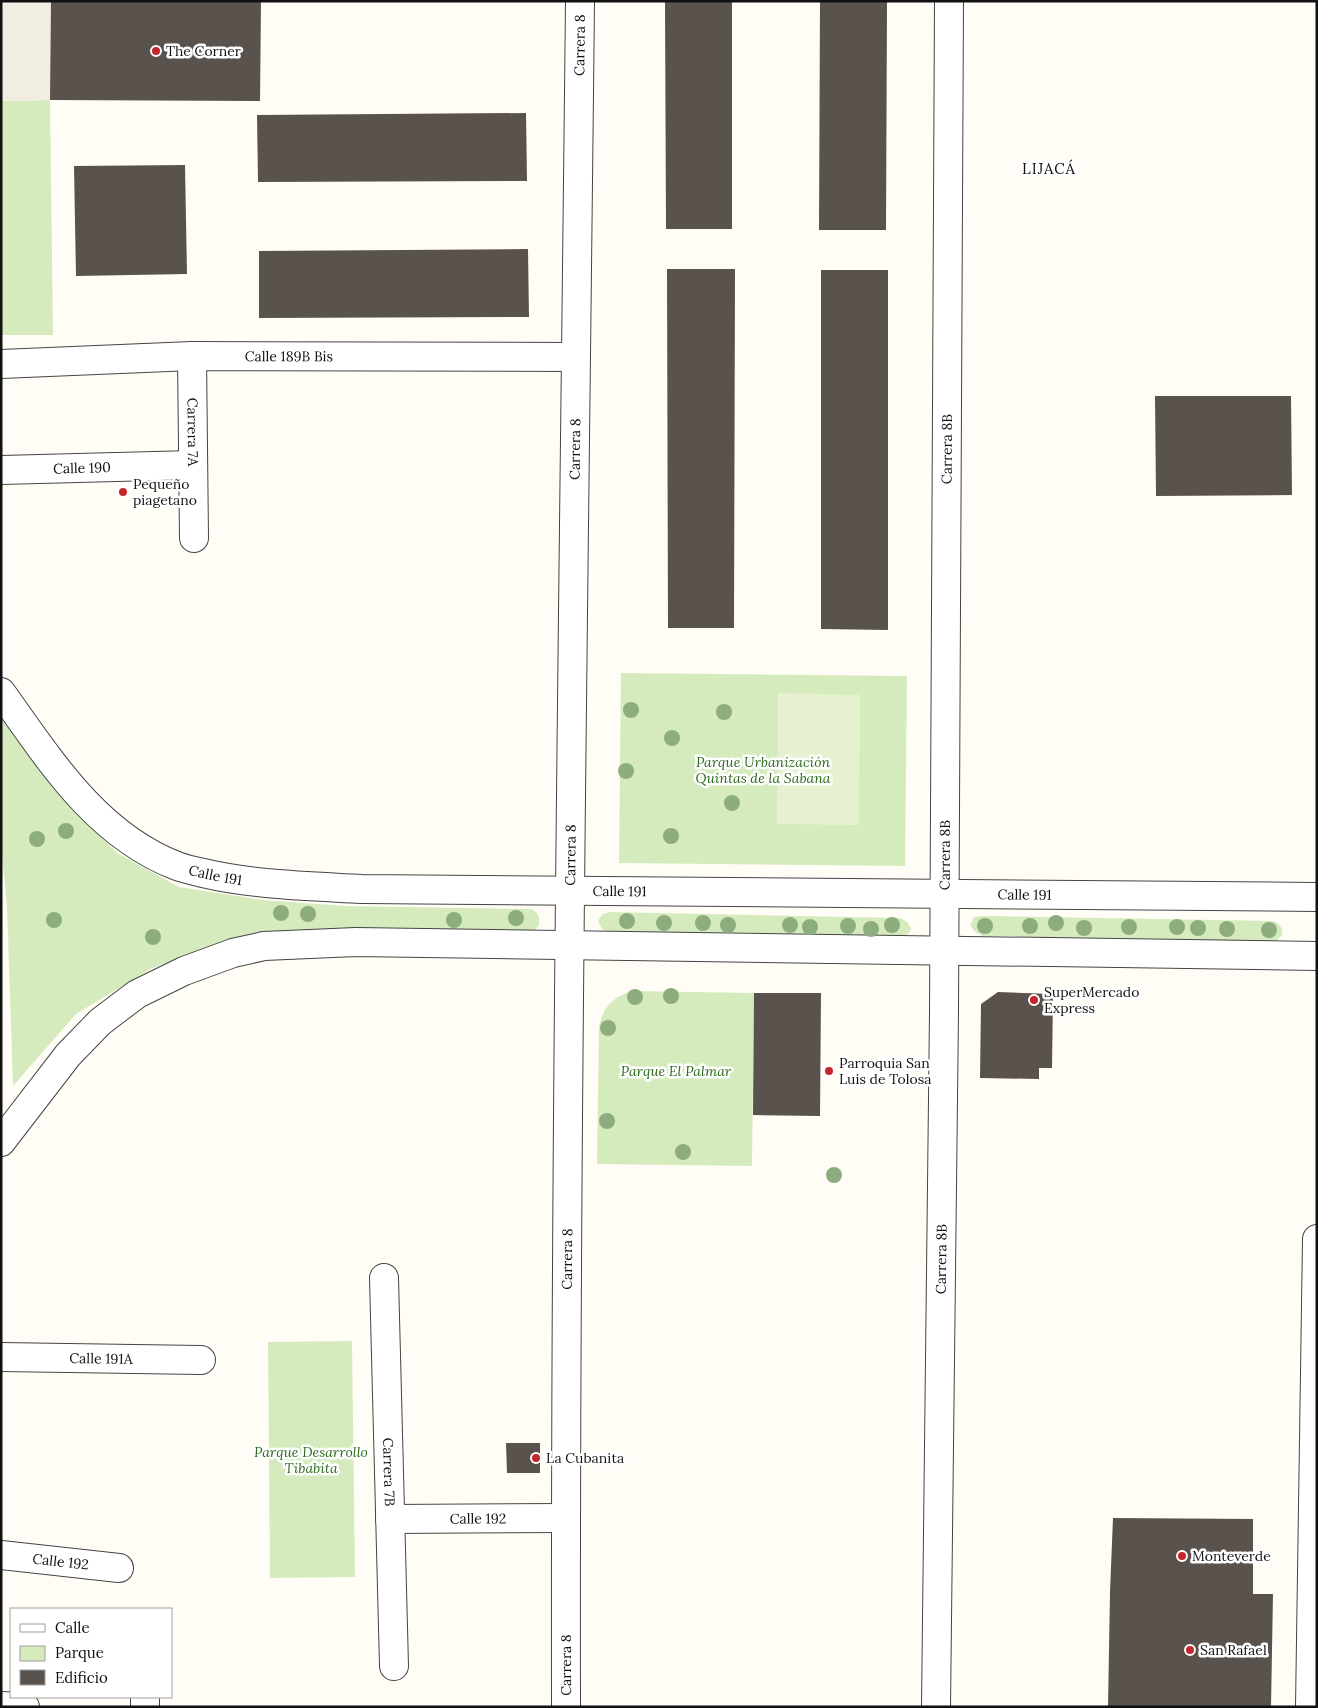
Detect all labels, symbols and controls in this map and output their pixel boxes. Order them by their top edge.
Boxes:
street label: Carrera 8 [570,14,589,76]
place label: The Corner [166,42,241,60]
marker: The Corner [150,45,162,57]
district label: LIJACÁ [1022,159,1076,178]
street label: Calle 189B Bis [245,347,333,365]
street label: Carrera 7A [183,398,202,467]
street label: Carrera 8B [938,414,956,484]
street label: Carrera 8 [566,418,584,480]
street label: Calle 190 [53,458,111,478]
place label: Pequeño piagetano [133,475,197,509]
marker: Pequeño piagetano [117,486,129,498]
park label: Parque Urbanización Quintas de la Sabana [695,753,831,787]
street label: Carrera 8B [936,820,954,890]
street label: Carrera 8 [561,824,580,886]
street label: Calle 191 [187,861,243,889]
street label: Calle 191 [592,882,647,900]
street label: Calle 191 [997,885,1052,904]
place label: SuperMercado Express [1044,983,1139,1017]
marker: SuperMercado Express [1028,994,1040,1006]
place label: Parroquia San Luis de Tolosa [839,1054,931,1088]
park label: Parque El Palmar [621,1062,732,1080]
marker: Parroquia San Luis de Tolosa [823,1065,835,1077]
street label: Carrera 8B [932,1224,951,1294]
street label: Carrera 8 [558,1228,576,1290]
street label: Calle 191A [69,1349,133,1368]
street label: Carrera 7B [379,1437,399,1507]
park label: Parque Desarrollo Tibabita [254,1443,368,1477]
place label: La Cubanita [546,1449,624,1467]
marker: La Cubanita [530,1452,542,1464]
street label: Calle 192 [450,1509,506,1528]
place label: Monteverde [1192,1547,1271,1565]
street label: Calle 192 [31,1550,90,1574]
marker: Monteverde [1176,1550,1188,1562]
legend [10,1608,172,1698]
text: Calle [55,1618,90,1637]
street label: Carrera 8 [557,1634,575,1696]
place label: San Rafael [1200,1641,1267,1659]
text: Parque [55,1643,104,1662]
marker: San Rafael [1184,1644,1196,1656]
text: Edificio [55,1668,108,1687]

